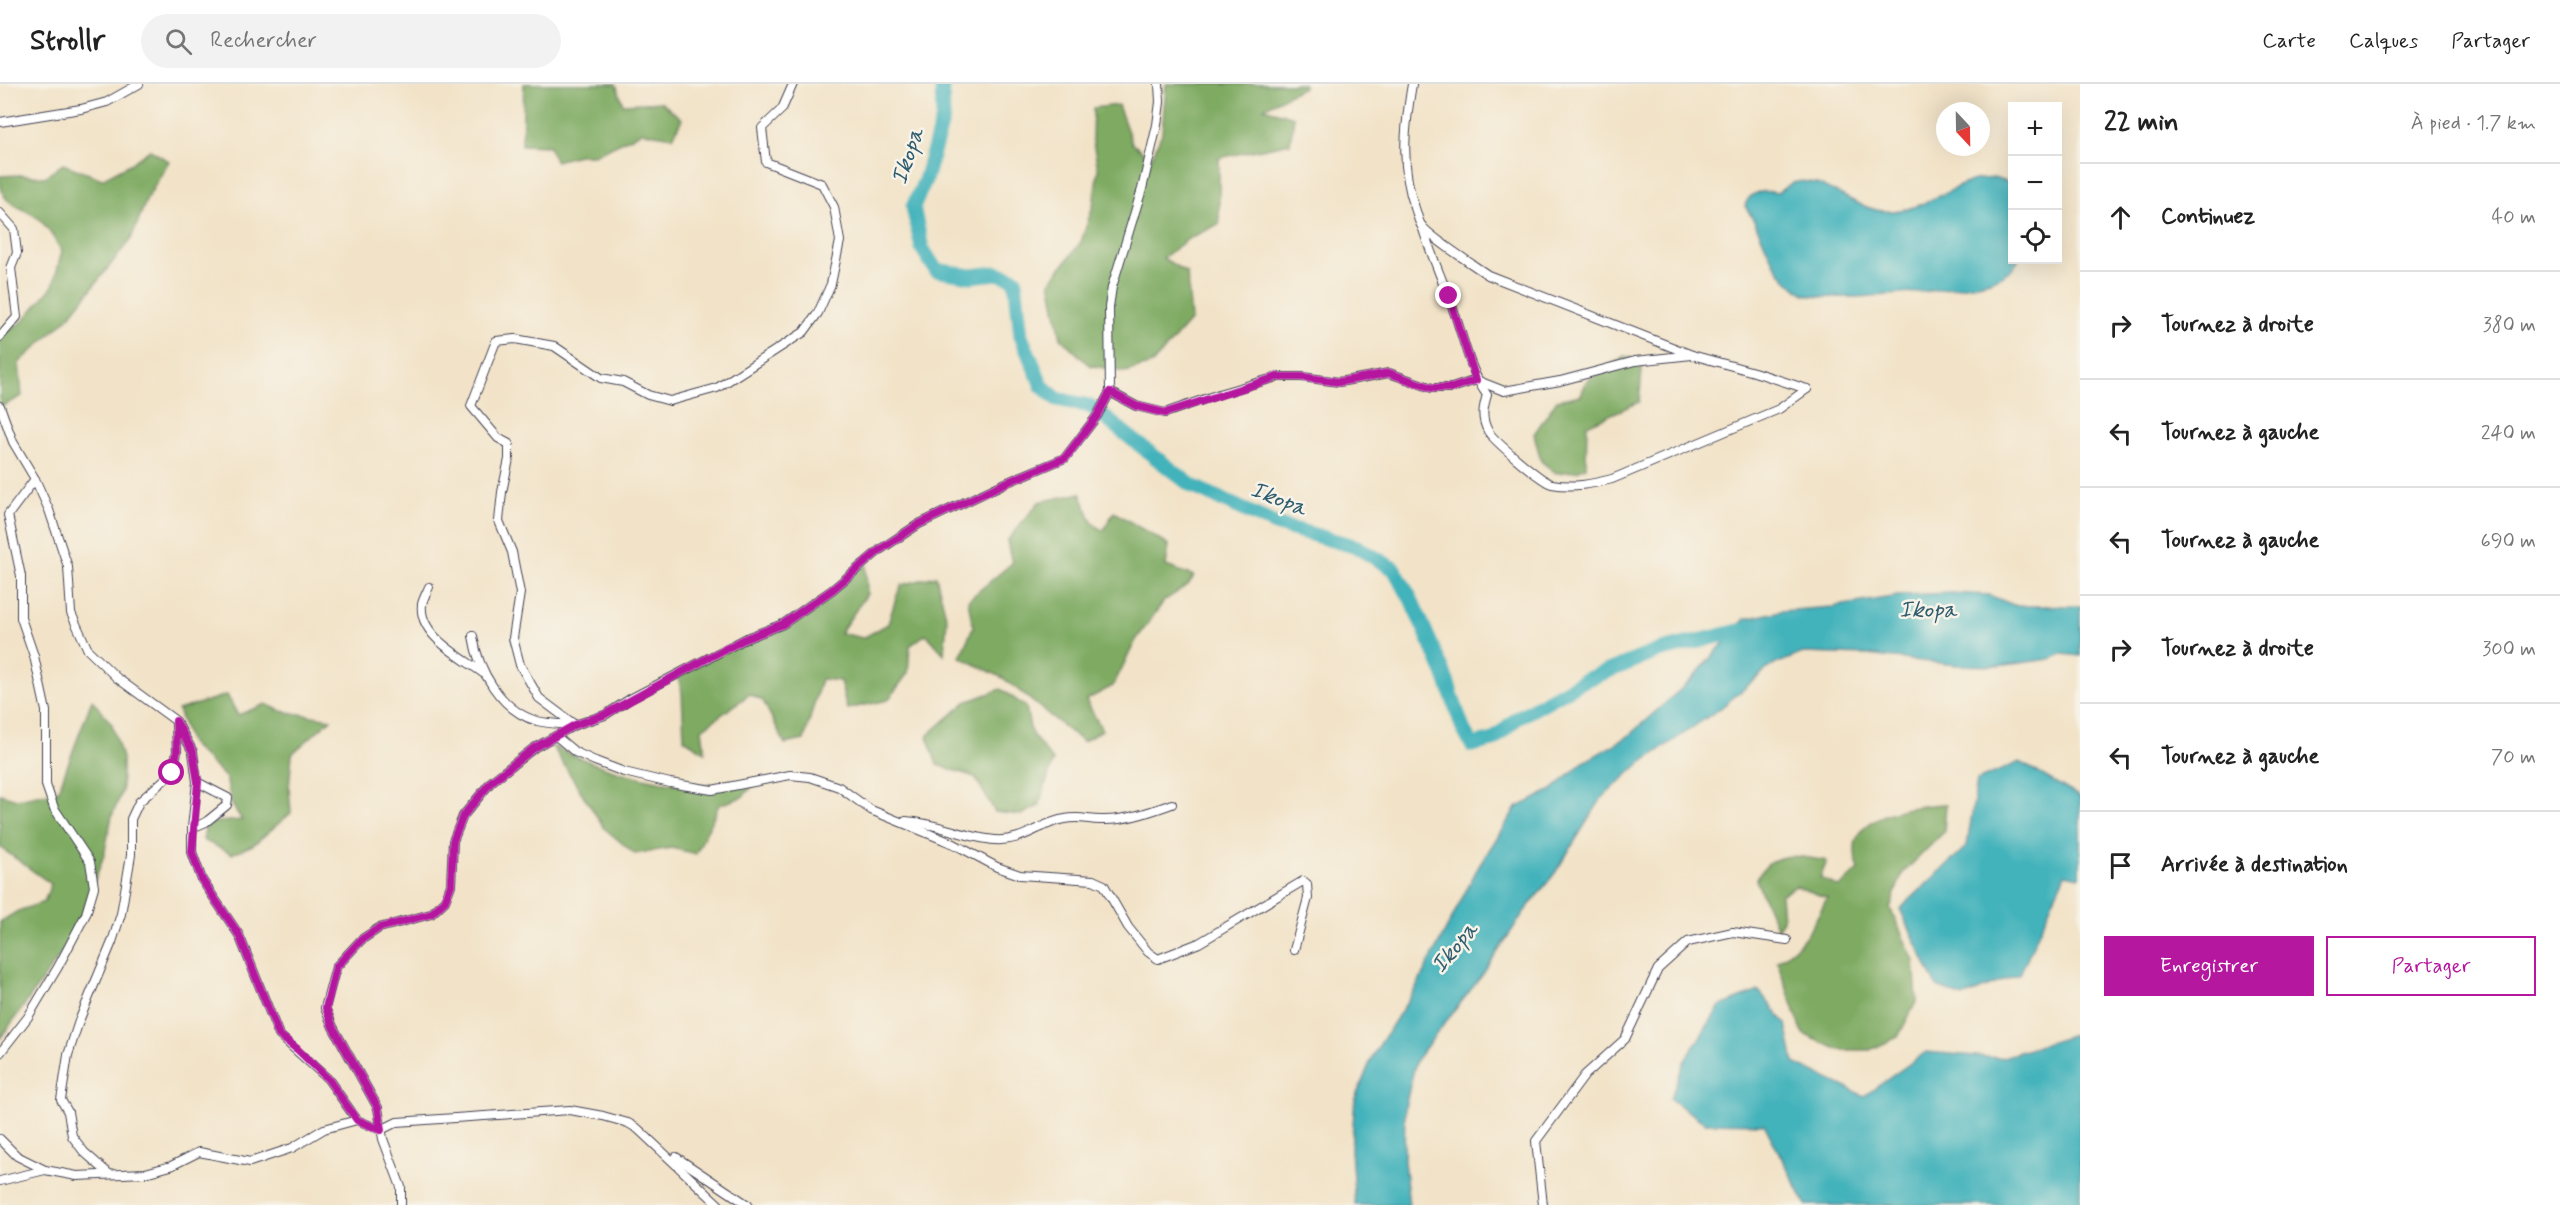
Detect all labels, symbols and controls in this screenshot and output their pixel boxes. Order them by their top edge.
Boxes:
search box [141,14,561,68]
text: Strollr [30,23,105,60]
icon: search [162,25,195,58]
text: Rechercher [210,27,317,55]
text: Carte [2262,27,2316,55]
text: Calques [2349,27,2418,55]
text: Partager [2451,27,2530,55]
north arrow [1936,102,1990,156]
map controls [2008,102,2062,264]
button: + [2008,102,2062,156]
text: 22 min [2104,106,2179,140]
text: À pied · 1.7 km [2411,110,2536,137]
water label: Ikopa [884,123,933,189]
button: − [2008,156,2062,210]
icon: ahead [2104,201,2137,234]
text: Continuez [2161,203,2255,231]
text: 40 m [2492,204,2536,231]
button: locate [2008,210,2062,264]
route end [1435,282,1461,308]
icon: right [2104,309,2137,342]
text: Tournez à droite [2161,311,2314,339]
text: 380 m [2483,312,2536,339]
icon: left [2104,417,2137,450]
text: Tournez à gauche [2161,419,2319,447]
text: 240 m [2481,420,2536,447]
water label: Ikopa [1246,475,1313,525]
icon: left [2104,525,2137,558]
text: Tournez à gauche [2161,527,2319,555]
text: 690 m [2481,528,2536,555]
water label: Ikopa [1899,595,1959,626]
icon: right [2104,633,2137,666]
text: Tournez à droite [2161,635,2314,663]
text: 300 m [2482,636,2536,663]
icon: left [2104,741,2137,774]
text: Tournez à gauche [2161,743,2319,771]
text: 70 m [2491,744,2536,771]
route start [158,759,184,785]
icon: arrive [2104,849,2137,882]
text: Arrivée à destination [2161,851,2348,879]
water label: Ikopa [1425,915,1487,980]
button: Enregistrer [2104,936,2314,996]
button: Partager [2326,936,2536,996]

